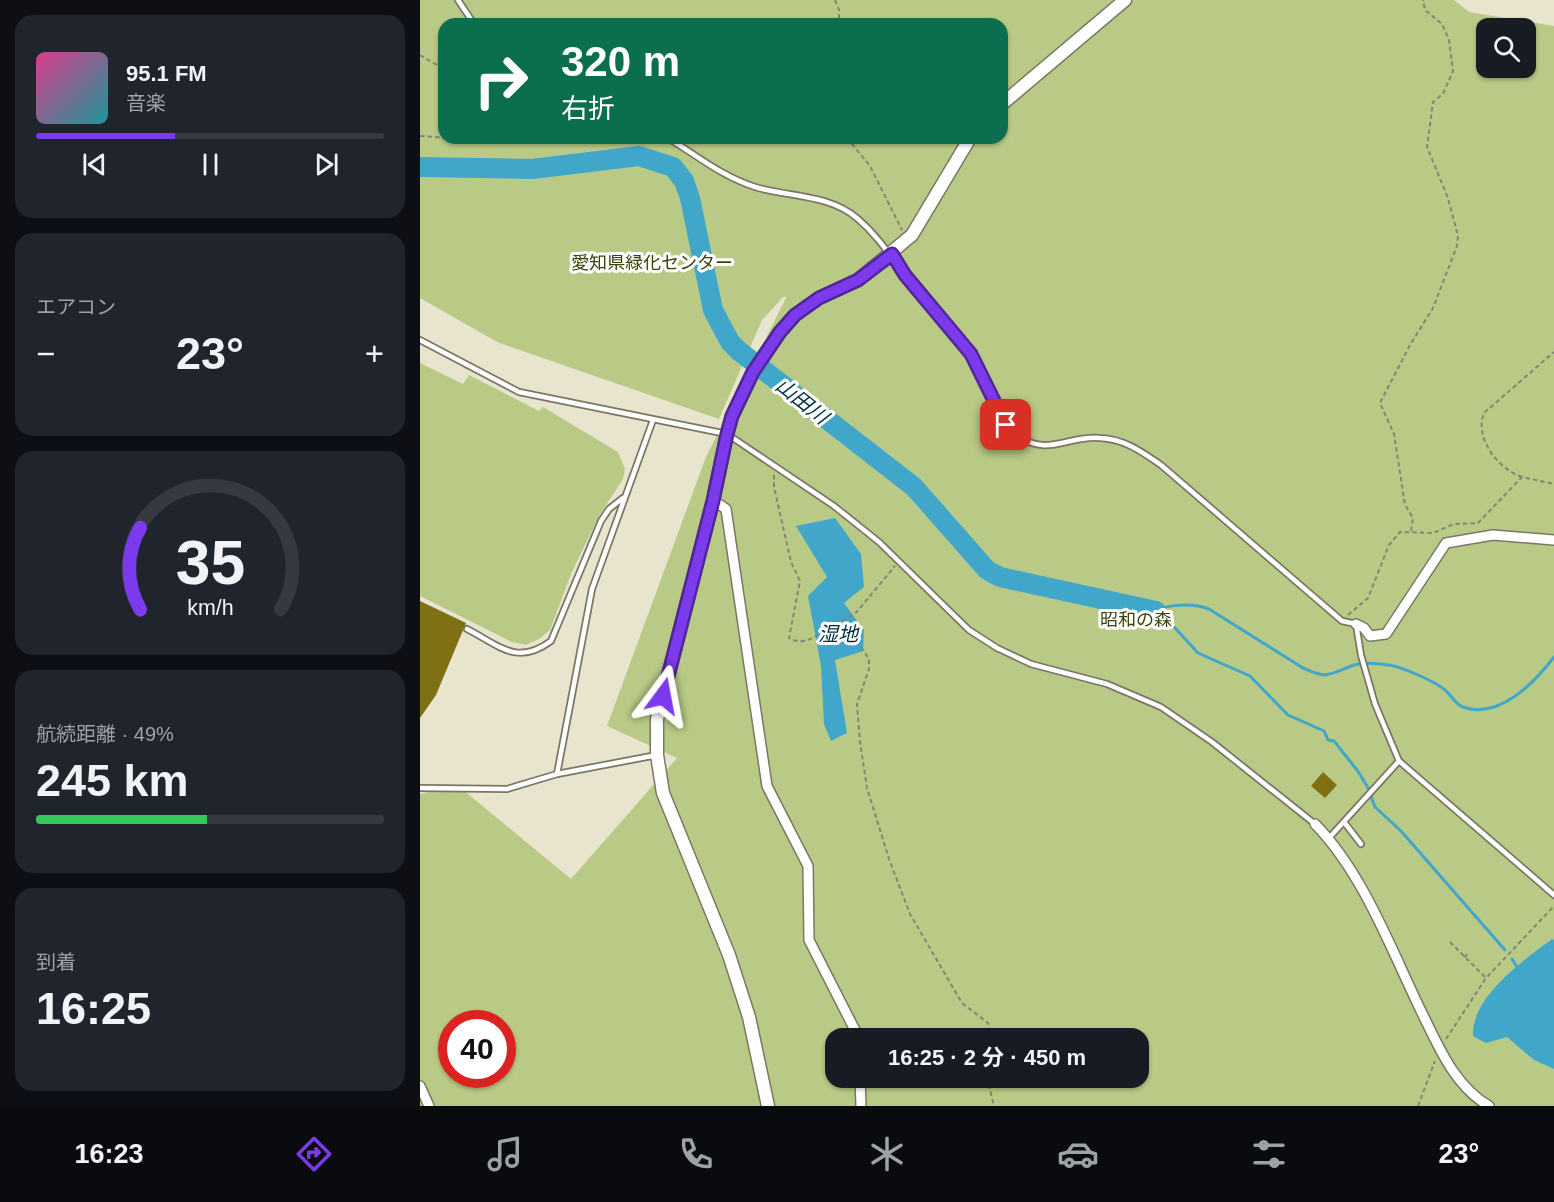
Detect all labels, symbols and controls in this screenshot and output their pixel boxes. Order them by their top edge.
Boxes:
map controls [1476,18,1536,78]
button: search [1476,18,1536,78]
text: 320 m [561,38,680,85]
icon: right [462,42,540,120]
text: 95.1 FM [126,61,207,86]
text: 音楽 [126,92,166,114]
text: 右折 [561,94,615,124]
icon: previous [78,148,111,181]
icon: pause [194,148,227,181]
icon: next [310,148,343,181]
park label: 愛知県緑化センター [571,253,733,273]
text: エアコン [36,296,116,318]
text: 23° [176,328,244,379]
text: − [36,335,55,372]
text: + [365,335,384,372]
water label: 山田川 [772,374,834,429]
pin [980,399,1031,450]
icon: arrive [989,408,1022,441]
text: 35 [175,528,245,597]
text: km/h [187,596,233,620]
park label: 昭和の森 [1100,610,1172,630]
water label: 湿地 [818,623,860,645]
position arrow [631,664,695,728]
text: 航続距離 · 49% [36,723,174,745]
text: 245 km [36,755,189,806]
text: 到着 [36,951,76,973]
text: 16:25 [36,983,151,1034]
speed limit sign: 40 [438,1010,516,1088]
text: 16:25 · 2 分 · 450 m [888,1045,1086,1070]
icon: directions [293,1133,335,1175]
icon: music [484,1133,526,1175]
icon: phone [675,1133,717,1175]
icon: climate [866,1133,908,1175]
icon: car [1057,1133,1099,1175]
icon: filters [1248,1133,1290,1175]
text: 16:23 [75,1139,144,1169]
text: 23° [1439,1139,1479,1169]

